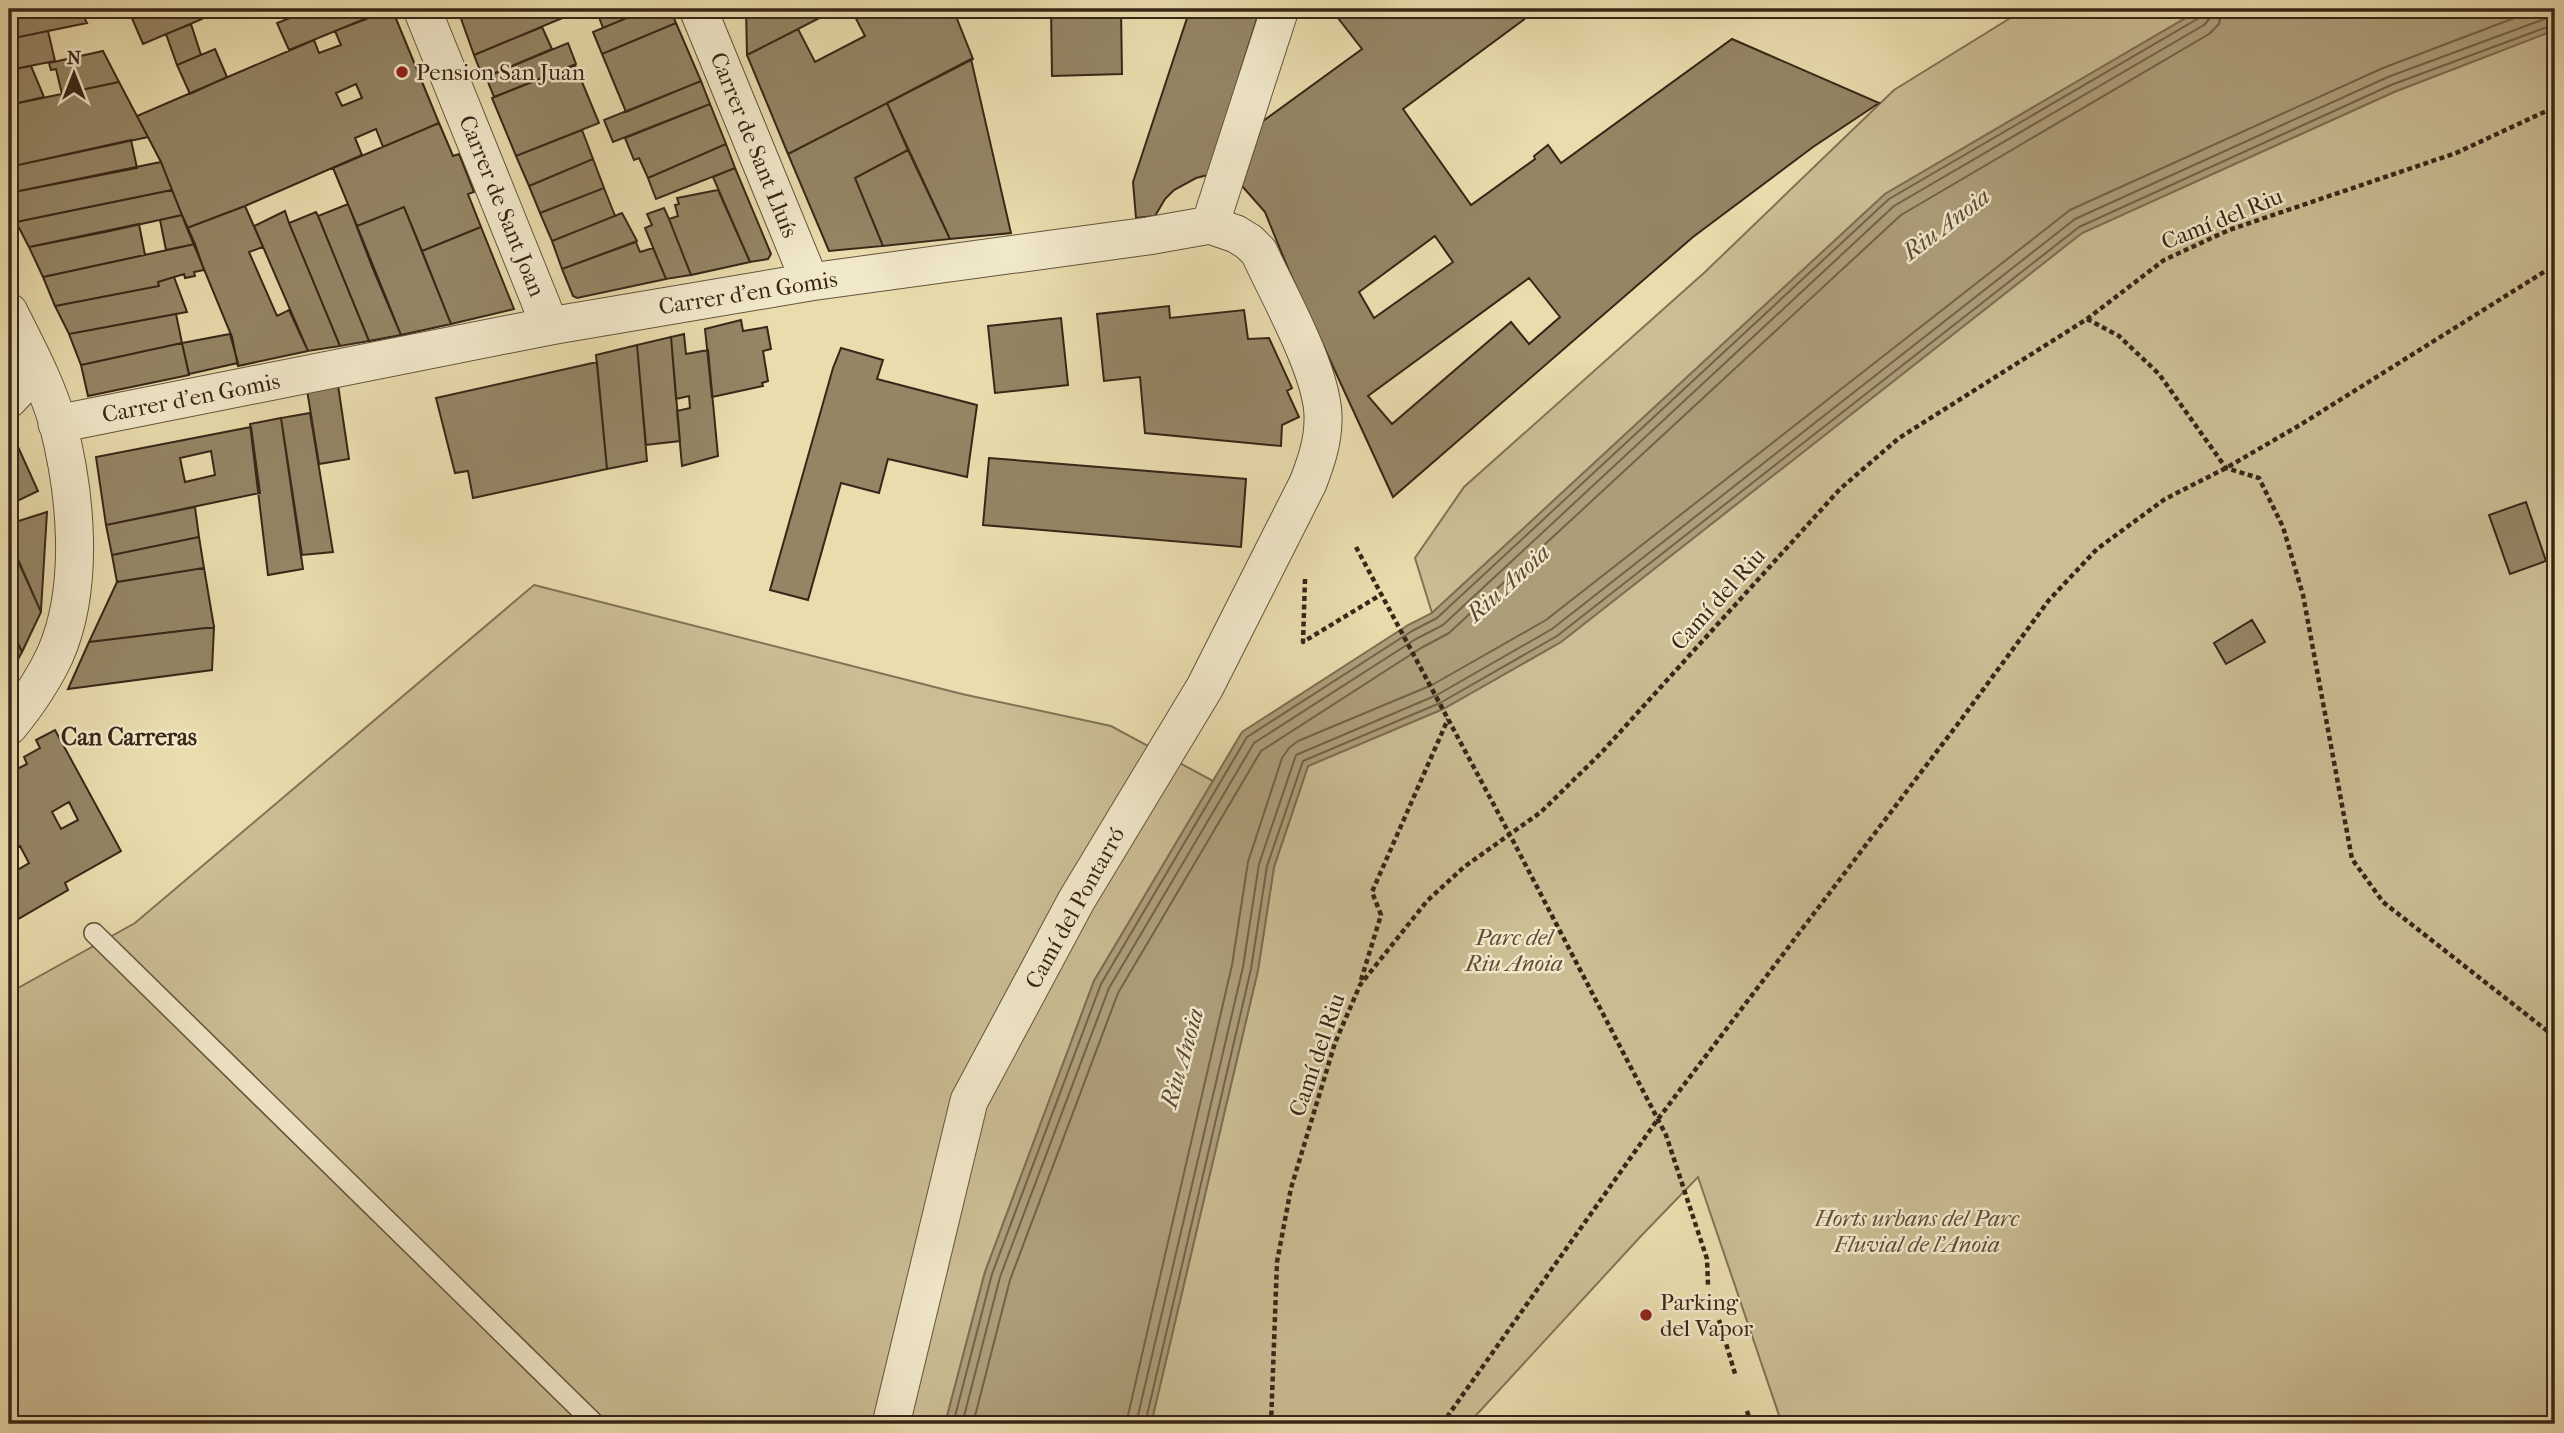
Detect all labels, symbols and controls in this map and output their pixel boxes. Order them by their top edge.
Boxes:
north arrow [38,38,108,108]
text: N [67,47,82,69]
street label: Carrer de Sant Lluís [704,48,804,242]
place label: Pension San Juan [416,59,586,86]
marker: Pension San Juan [394,64,410,80]
street label: Carrer de Sant Joan [453,111,551,301]
water label: Riu Anoia [1895,182,1995,267]
street label: Camí del Riu [2157,182,2287,256]
street label: Carrer d'en Gomis [657,266,839,320]
street label: Carrer d'en Gomis [100,368,282,428]
water label: Riu Anoia [1459,539,1555,629]
street label: Camí del Riu [1665,542,1771,656]
district label: Can Carreras [61,723,197,751]
street label: Camí del Pontarró [1020,823,1130,993]
park label: Parc del Riu Anoia [1463,924,1563,977]
street label: Camí del Riu [1283,990,1351,1120]
water label: Riu Anoia [1154,1005,1210,1113]
park label: Horts urbans del Parc Fluvial de l'Anoia [1814,1205,2020,1258]
place label: Parking del Vapor [1660,1289,1753,1342]
marker: Parking del Vapor [1638,1307,1654,1323]

